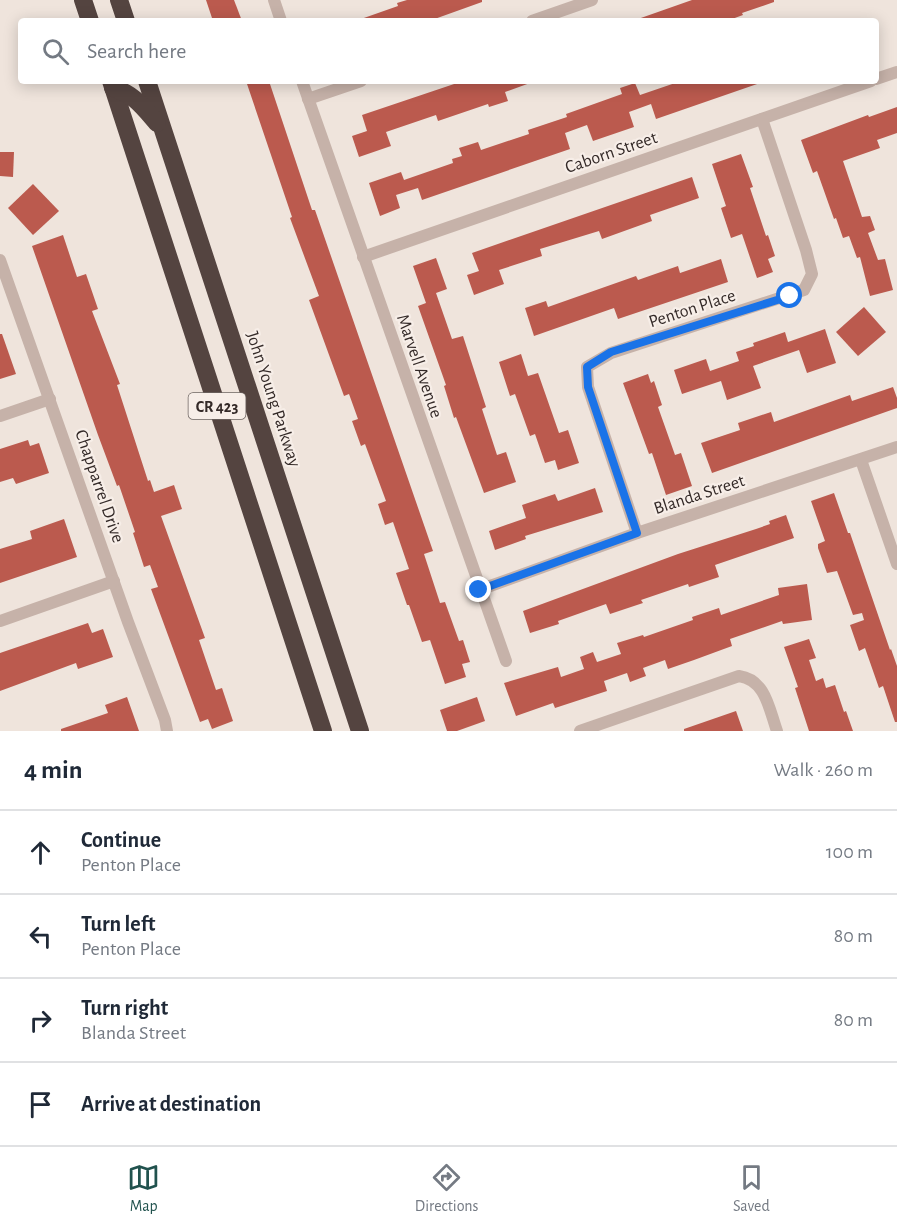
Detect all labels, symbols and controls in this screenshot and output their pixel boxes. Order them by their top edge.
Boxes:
search box [18,18,879,84]
icon: search [39,35,72,68]
text: Search here [87,40,186,62]
street label: Caborn Street [563,129,660,177]
route start [776,282,802,308]
street label: Penton Place [647,286,738,331]
street label: Marvell Avenue [393,312,445,420]
street label: John Young Parkway [243,329,304,470]
road number: CR 423 [188,393,246,419]
street label: Chapparrel Drive [71,427,127,545]
street label: Blanda Street [652,472,747,518]
route end [465,576,491,602]
text: 4 min [24,757,83,783]
text: Walk · 260 m [773,760,873,780]
text: Continue [81,829,161,851]
icon: ahead [24,836,57,869]
text: 100 m [826,842,873,862]
text: Penton Place [81,855,181,875]
text: Turn left [81,913,155,935]
icon: left [24,920,57,953]
text: 80 m [834,926,873,946]
text: Penton Place [81,939,181,959]
text: Turn right [81,997,168,1019]
icon: right [24,1004,57,1037]
text: 80 m [834,1010,873,1030]
text: Blanda Street [81,1023,186,1043]
icon: arrive [24,1088,57,1121]
text: Arrive at destination [81,1093,261,1115]
tab: Map [127,1161,160,1216]
tab: Directions [415,1161,479,1216]
tab: Saved [733,1161,770,1216]

